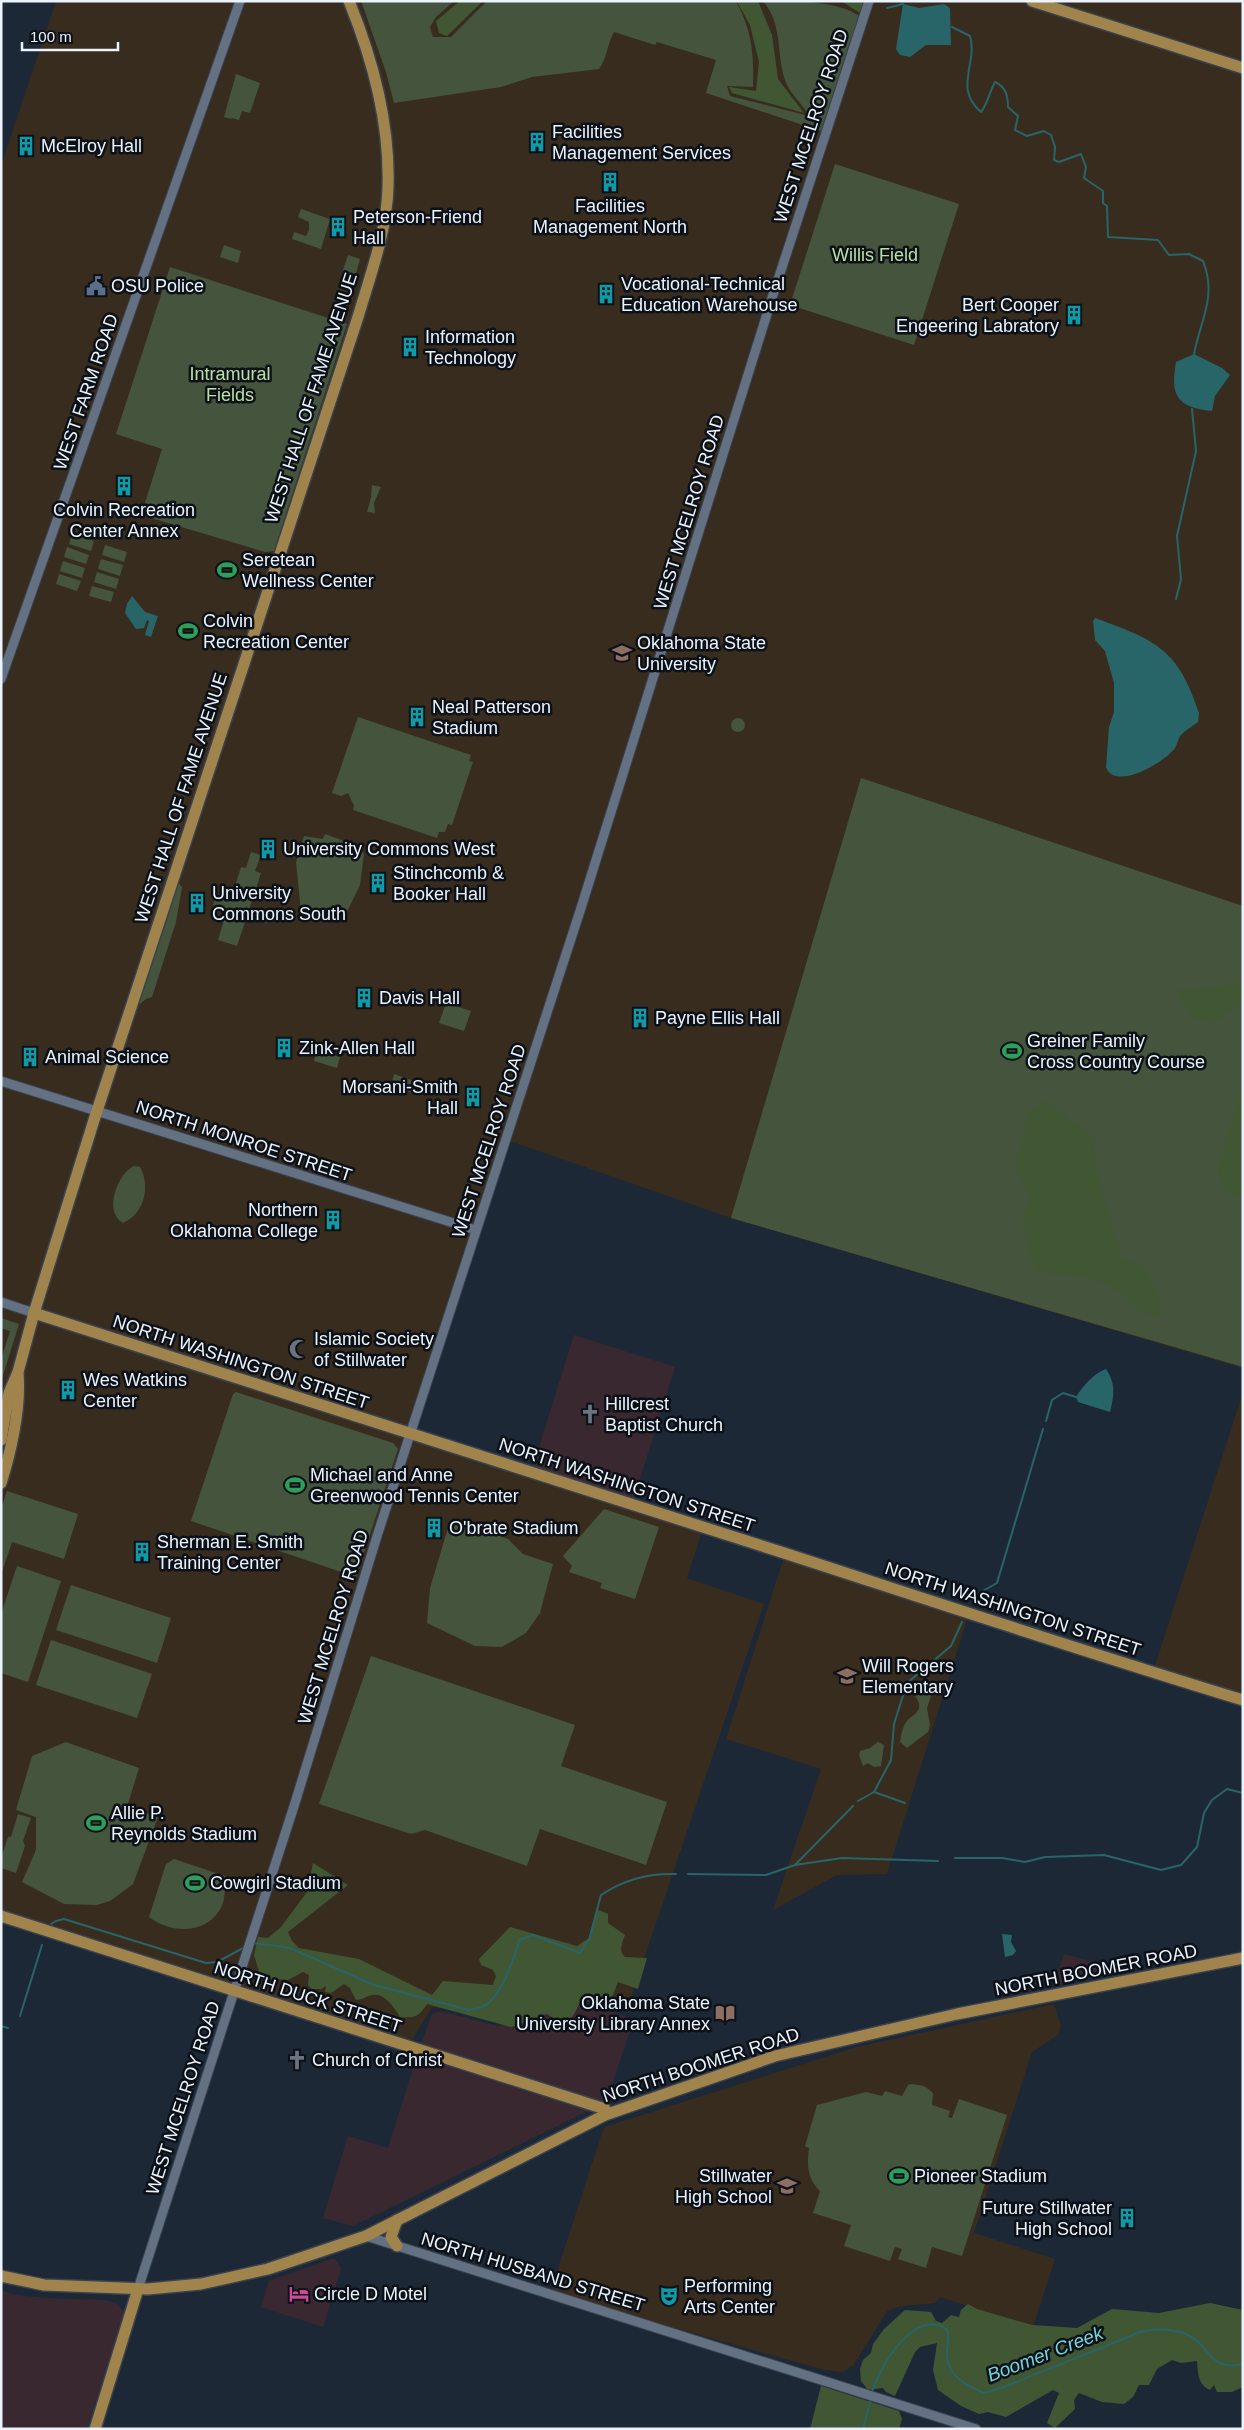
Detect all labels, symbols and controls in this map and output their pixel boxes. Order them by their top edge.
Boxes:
scale bar [22,20,119,52]
street label: WEST MCELROY ROAD [770,27,852,225]
text: 100 m [30,28,72,45]
place label: Facilities Management Services [552,122,731,163]
building icon: Facilities Management Services [526,131,548,153]
building icon: McElroy Hall [15,135,37,157]
place label: McElroy Hall [41,136,142,156]
building icon: Facilities Management North [599,171,621,193]
place label: Facilities Management North [533,196,687,237]
place label: Peterson-Friend Hall [353,207,482,248]
building icon: Peterson-Friend Hall [327,216,349,238]
park label: Willis Field [832,245,918,265]
street label: WEST HALL OF FAME AVENUE [261,270,361,526]
place label: Vocational-Technical Education Warehouse [621,274,797,315]
public building icon: OSU Police [85,275,107,297]
place label: OSU Police [111,276,204,296]
building icon: Vocational-Technical Education Warehouse [595,283,617,305]
place label: Bert Cooper Engeering Labratory [896,295,1059,336]
building icon: Bert Cooper Engeering Labratory [1063,304,1085,326]
street label: WEST FARM ROAD [50,311,122,473]
place label: Information Technology [425,327,516,368]
building icon: Information Technology [399,336,421,358]
park label: Intramural Fields [189,364,271,405]
street label: WEST MCELROY ROAD [650,412,728,612]
building icon: Colvin Recreation Center Annex [113,475,135,497]
place label: Colvin Recreation Center Annex [53,500,195,541]
place label: Seretean Wellness Center [242,550,374,591]
sports icon: Seretean Wellness Center [216,559,238,581]
place label: Colvin Recreation Center [203,611,349,652]
sports icon: Colvin Recreation Center [177,620,199,642]
place label: Oklahoma State University [637,633,766,674]
school or university icon: Oklahoma State University [611,642,633,664]
street label: WEST HALL OF FAME AVENUE [131,670,231,926]
place label: Neal Patterson Stadium [432,697,551,738]
building icon: Neal Patterson Stadium [406,706,428,728]
building icon: University Commons West [257,838,279,860]
place label: University Commons West [283,839,495,859]
place label: Stinchcomb & Booker Hall [393,863,504,904]
building icon: Stinchcomb & Booker Hall [367,872,389,894]
place label: University Commons South [212,883,346,924]
building icon: University Commons South [186,892,208,914]
building icon: Davis Hall [353,987,375,1009]
place label: Davis Hall [379,988,460,1008]
building icon: Payne Ellis Hall [629,1007,651,1029]
place label: Payne Ellis Hall [655,1008,780,1028]
place label: Greiner Family Cross Country Course [1027,1031,1205,1072]
building icon: Zink-Allen Hall [273,1037,295,1059]
place label: Zink-Allen Hall [299,1038,415,1058]
sports icon: Greiner Family Cross Country Course [1001,1040,1023,1062]
street label: WEST MCELROY ROAD [448,1042,530,1240]
building icon: Animal Science [19,1046,41,1068]
place label: Animal Science [45,1047,169,1067]
place label: Morsani-Smith Hall [342,1077,458,1118]
building icon: Morsani-Smith Hall [462,1086,484,1108]
street label: NORTH MONROE STREET [134,1097,354,1185]
place label: Northern Oklahoma College [170,1200,318,1241]
building icon: Northern Oklahoma College [322,1209,344,1231]
street label: NORTH WASHINGTON STREET [111,1311,371,1413]
place label: Islamic Society of Stillwater [314,1329,434,1370]
mosque icon: Islamic Society of Stillwater [288,1338,310,1360]
place label: Wes Watkins Center [83,1370,187,1411]
building icon: Wes Watkins Center [57,1379,79,1401]
place label: Hillcrest Baptist Church [605,1394,723,1435]
church icon: Hillcrest Baptist Church [579,1403,601,1425]
street label: NORTH WASHINGTON STREET [497,1434,757,1536]
place label: Michael and Anne Greenwood Tennis Center [310,1465,519,1506]
sports icon: Michael and Anne Greenwood Tennis Center [284,1474,306,1496]
building icon: O'brate Stadium [423,1517,445,1539]
place label: O'brate Stadium [449,1518,579,1538]
street label: WEST MCELROY ROAD [294,1527,372,1727]
place label: Sherman E. Smith Training Center [157,1532,303,1573]
building icon: Sherman E. Smith Training Center [131,1541,153,1563]
street label: NORTH WASHINGTON STREET [883,1558,1143,1660]
place label: Will Rogers Elementary [862,1656,954,1697]
school or university icon: Will Rogers Elementary [836,1665,858,1687]
place label: Allie P. Reynolds Stadium [111,1803,257,1844]
sports icon: Allie P. Reynolds Stadium [85,1812,107,1834]
sports icon: Cowgirl Stadium [184,1872,206,1894]
place label: Cowgirl Stadium [210,1873,341,1893]
street label: NORTH BOOMER ROAD [993,1941,1199,1999]
street label: NORTH DUCK STREET [212,1957,404,2037]
place label: Oklahoma State University Library Annex [516,1993,710,2034]
street label: WEST MCELROY ROAD [142,1999,224,2197]
library icon: Oklahoma State University Library Annex [714,2002,736,2024]
street label: NORTH BOOMER ROAD [600,2024,802,2106]
church icon: Church of Christ [286,2049,308,2071]
place label: Church of Christ [312,2050,442,2070]
sports icon: Pioneer Stadium [888,2165,910,2187]
place label: Stillwater High School [675,2166,772,2207]
place label: Pioneer Stadium [914,2166,1047,2186]
school or university icon: Stillwater High School [776,2175,798,2197]
place label: Future Stillwater High School [982,2198,1112,2239]
building icon: Future Stillwater High School [1116,2207,1138,2229]
street label: NORTH HUSBAND STREET [419,2228,647,2316]
place label: Performing Arts Center [684,2276,775,2317]
hotel icon: Circle D Motel [288,2283,310,2305]
place label: Circle D Motel [314,2284,427,2304]
theatre icon: Performing Arts Center [658,2285,680,2307]
water label: Boomer Creek [984,2322,1107,2386]

